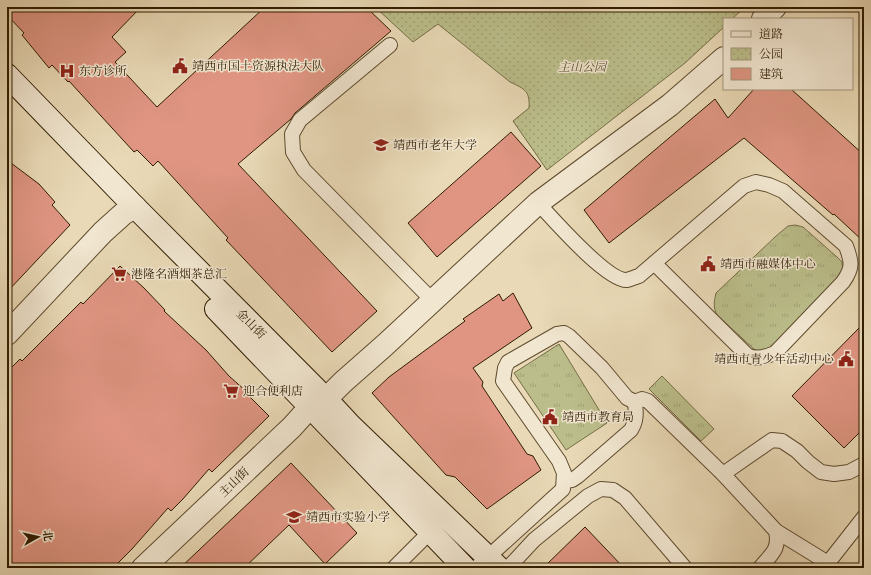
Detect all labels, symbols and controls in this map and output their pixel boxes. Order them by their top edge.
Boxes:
legend [723,18,853,90]
text: 道路 [759,27,783,41]
text: 公园 [759,47,783,61]
public building icon: 靖西市国土资源执法大队 [171,57,189,75]
place label: 靖西市国土资源执法大队 [192,59,324,73]
park label: 主山公园 [558,60,608,74]
hospital icon: 东方诊所 [58,62,76,80]
place label: 东方诊所 [79,64,127,78]
text: 建筑 [759,67,783,81]
school or university icon: 靖西市老年大学 [372,136,390,154]
place label: 靖西市老年大学 [393,138,477,152]
public building icon: 靖西市融媒体中心 [699,255,717,273]
place label: 靖西市融媒体中心 [720,257,816,271]
supermarket icon: 港隆名酒烟茶总汇 [110,265,128,283]
place label: 港隆名酒烟茶总汇 [131,267,227,281]
street label: 金山街 [233,306,269,342]
public building icon: 靖西市青少年活动中心 [837,350,855,368]
place label: 靖西市青少年活动中心 [714,352,834,366]
supermarket icon: 迎合便利店 [222,382,240,400]
place label: 迎合便利店 [243,384,303,398]
public building icon: 靖西市教育局 [541,408,559,426]
place label: 靖西市教育局 [562,410,634,424]
street label: 主山街 [216,464,253,500]
school or university icon: 靖西市实验小学 [285,508,303,526]
place label: 靖西市实验小学 [306,510,390,524]
north arrow [18,517,58,557]
text: 北 [40,529,55,542]

